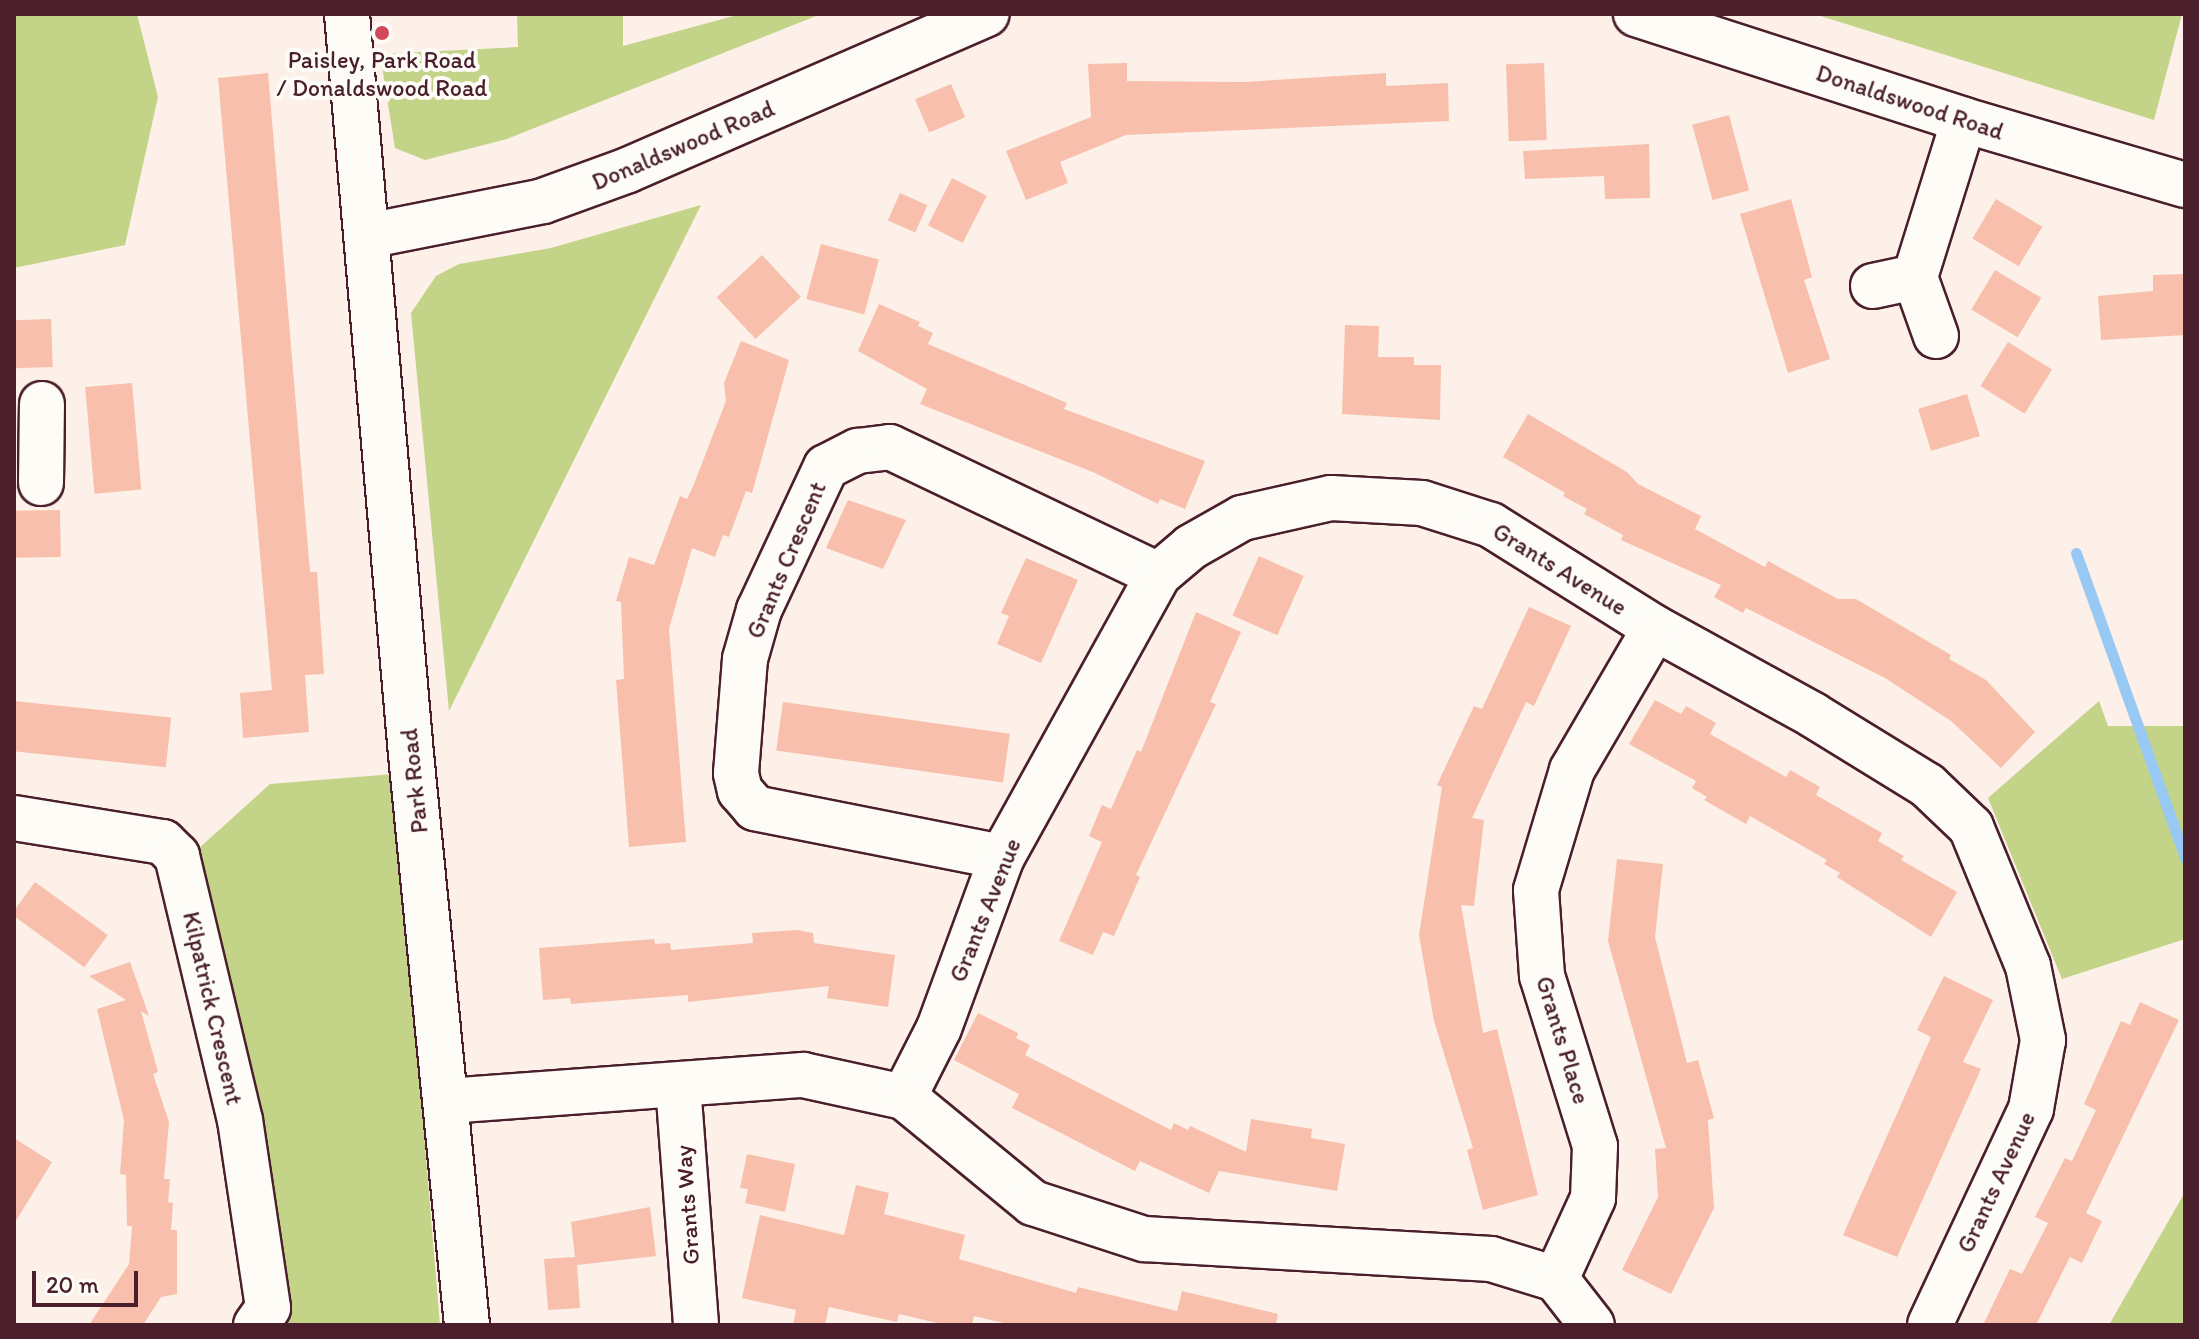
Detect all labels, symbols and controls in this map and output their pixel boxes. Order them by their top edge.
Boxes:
marker: Paisley, Park Road / Donaldswood Road [373,24,391,42]
place label: Paisley, Park Road / Donaldswood Road [277,46,487,102]
street label: Donaldswood Road [1813,58,2007,146]
street label: Donaldswood Road [588,94,778,196]
street label: Grants Crescent [740,477,832,643]
street label: Grants Avenue [1488,517,1632,621]
street label: Park Road [394,728,434,834]
street label: Grants Avenue [943,834,1027,986]
street label: Kilpatrick Crescent [177,909,249,1107]
street label: Grants Place [1530,973,1596,1107]
street label: Grants Avenue [1951,1107,2041,1257]
street label: Grants Way [668,1144,706,1266]
scale bar [36,1255,142,1305]
text: 20 m [46,1270,99,1299]

